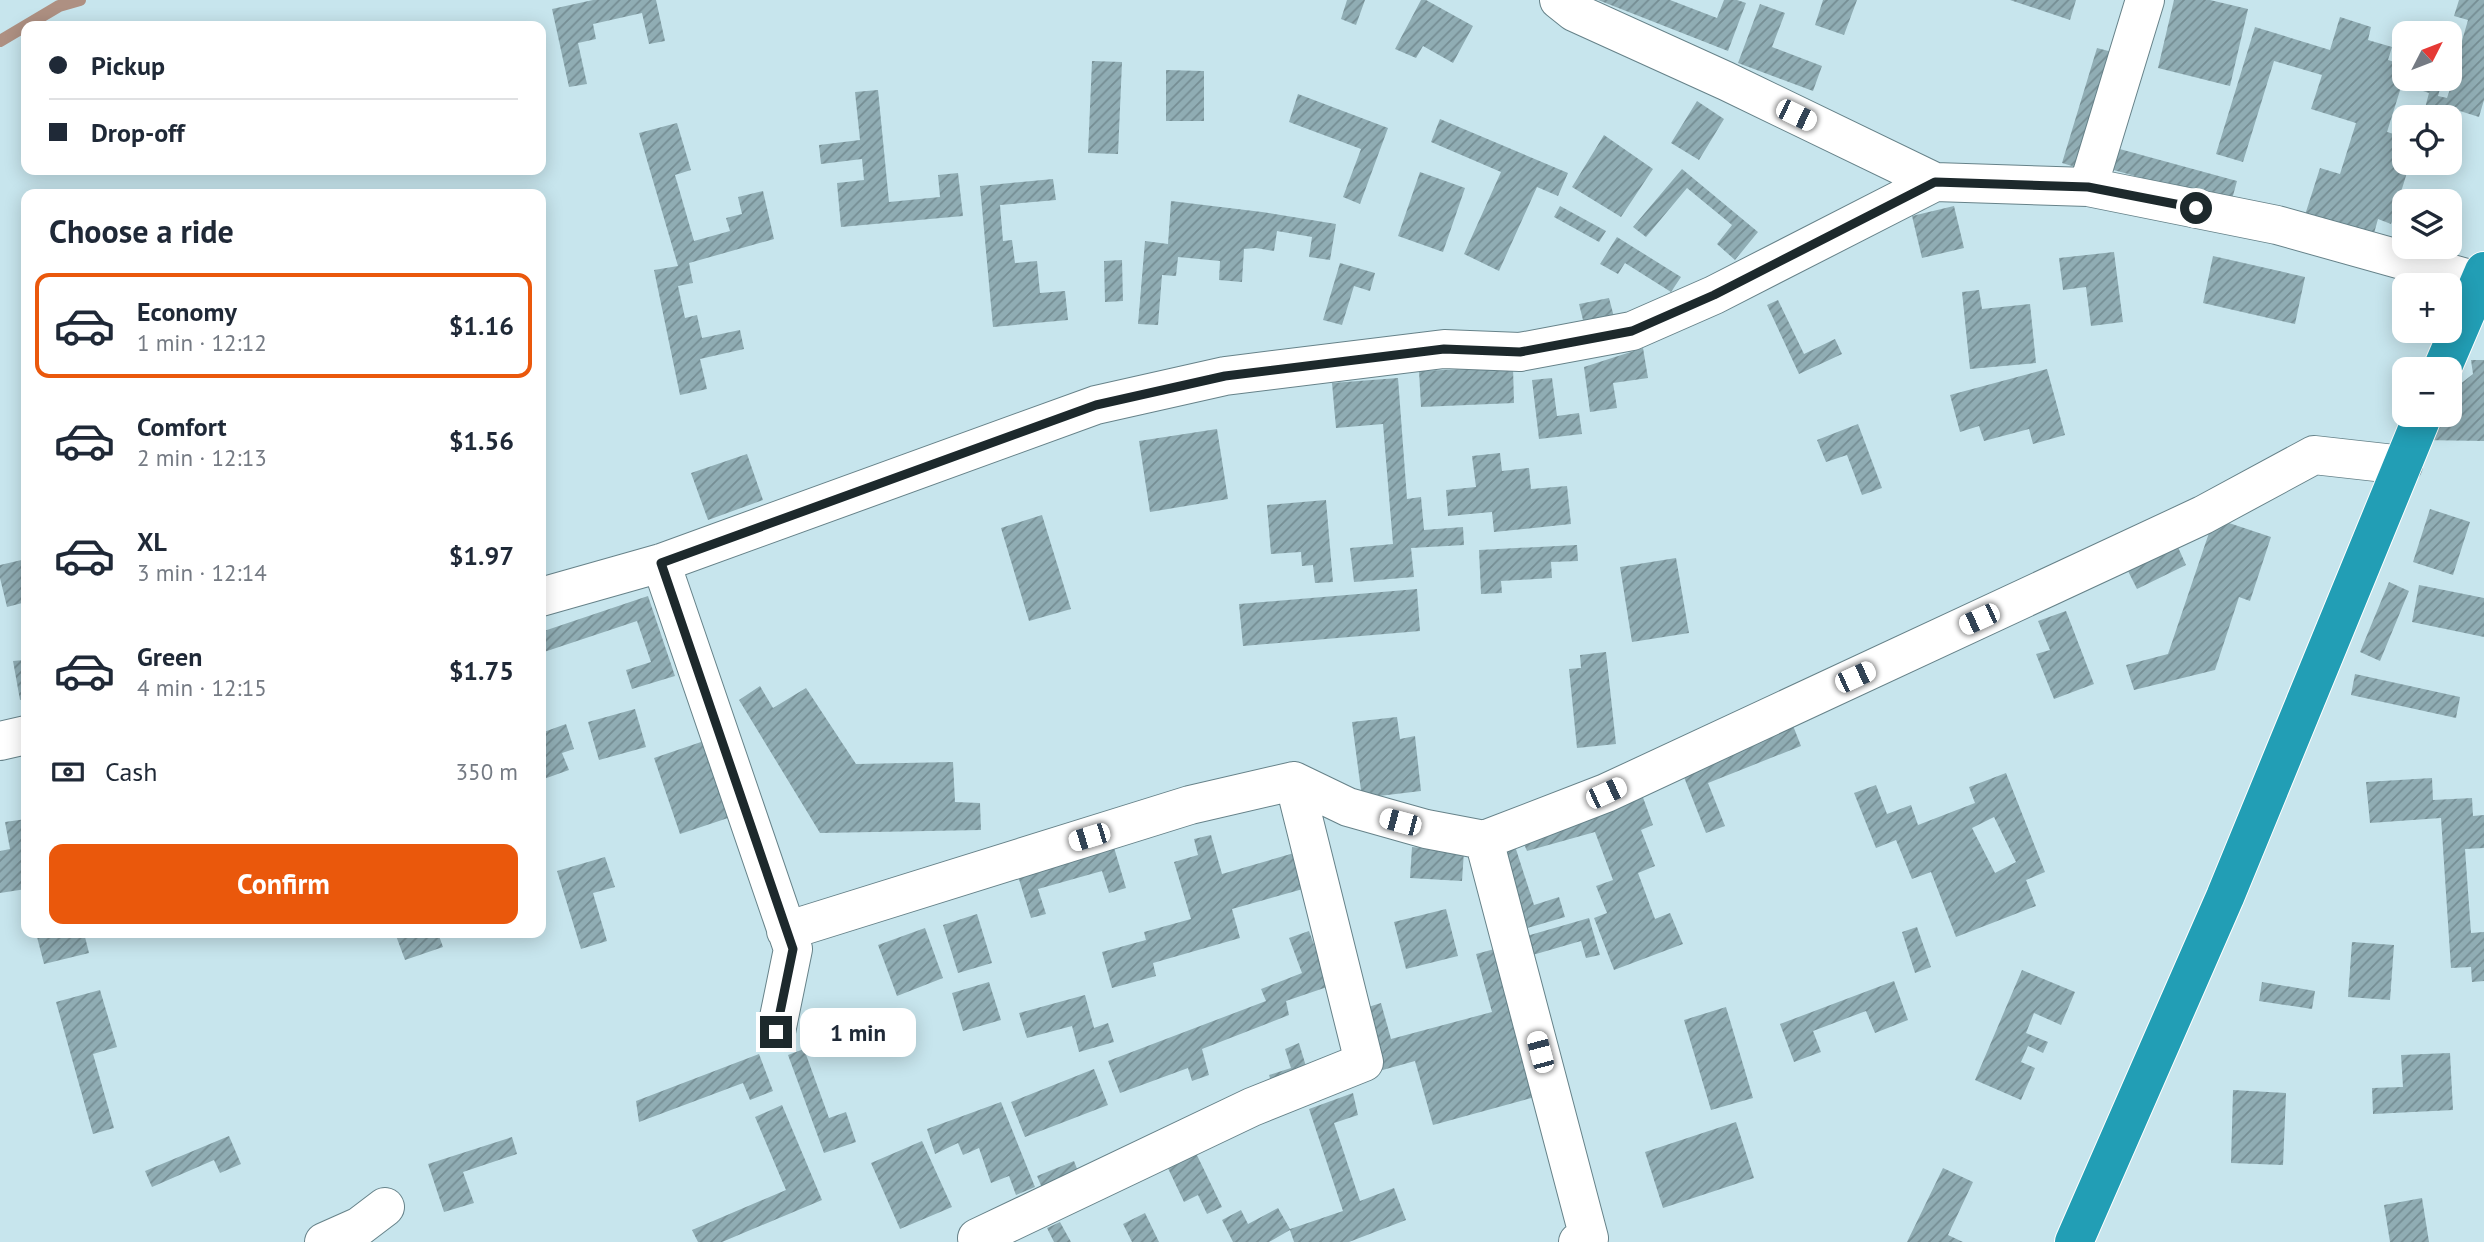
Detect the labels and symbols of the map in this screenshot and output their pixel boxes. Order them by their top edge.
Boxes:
north arrow [2392,21,2462,91]
car [1773,96,1820,134]
route start [2180,192,2212,224]
car [1956,601,2003,637]
car [1832,659,1879,695]
car [1583,775,1630,811]
car [1377,806,1424,838]
car [1066,821,1113,853]
callout: 1 min [800,1007,916,1056]
route end [760,1016,792,1048]
car [1525,1029,1556,1075]

